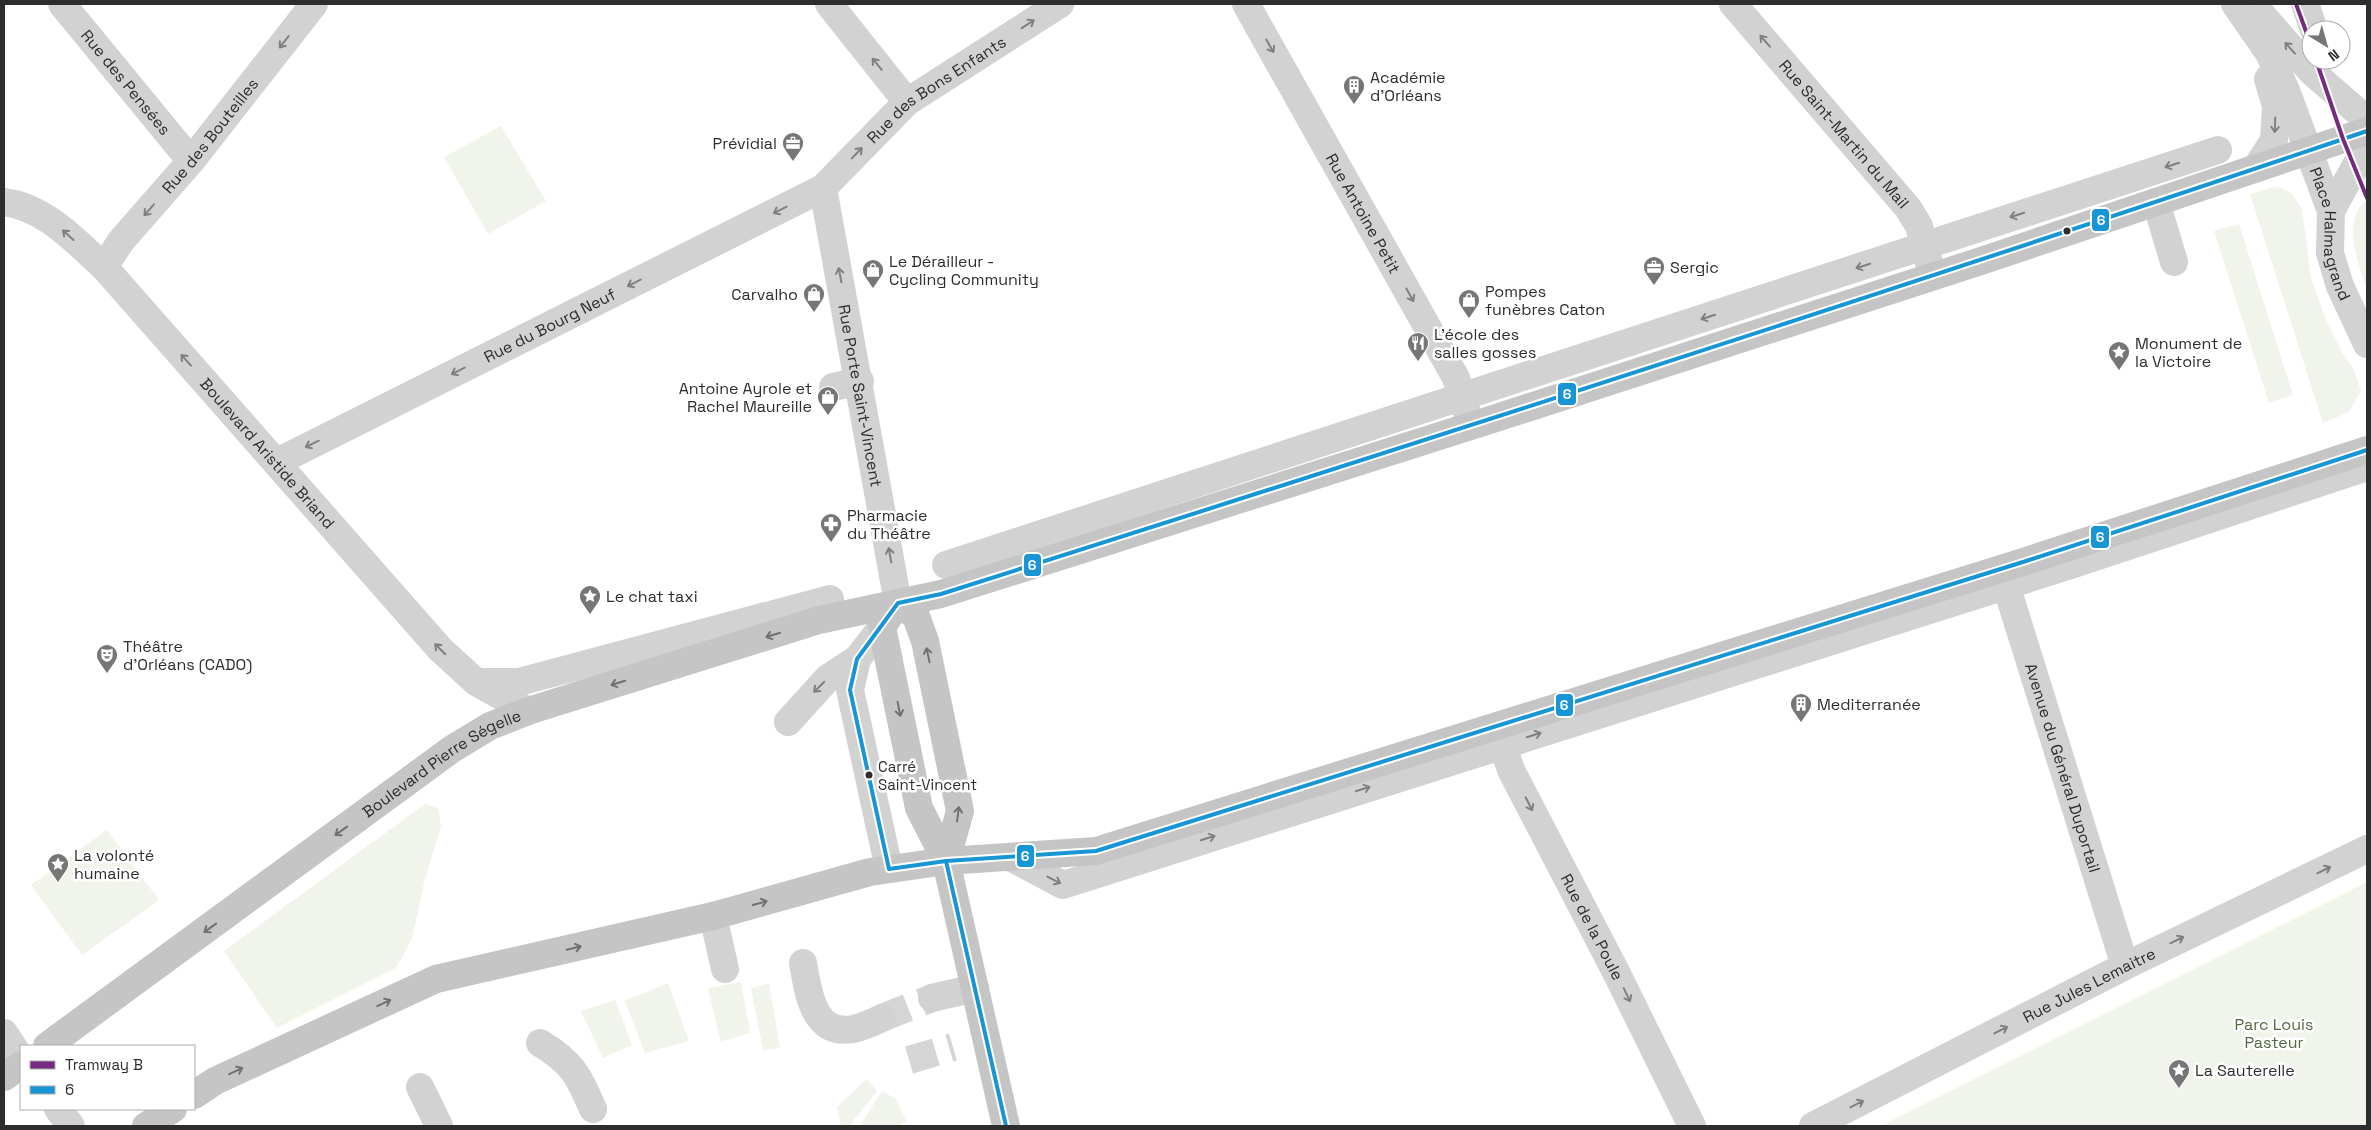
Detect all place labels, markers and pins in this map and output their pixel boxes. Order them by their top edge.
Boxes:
place label: Académie d'Orléans [1370,67,1446,106]
building icon: Académie d'Orléans [1342,74,1366,105]
office icon: Prévidial [781,131,805,162]
place label: Prévidial [713,133,777,154]
unlabelled marker [2062,226,2072,236]
place label: Le Dérailleur - Cycling Community [889,251,1039,290]
office icon: Sergic [1642,255,1666,286]
place label: Sergic [1670,257,1719,278]
shop icon: Le Dérailleur - Cycling Community [861,258,885,289]
place label: Pompes funèbres Caton [1485,281,1605,320]
shop icon: Carvalho [802,282,826,313]
place label: Carvalho [731,284,798,305]
shop icon: Pompes funèbres Caton [1457,288,1481,319]
place label: L'école des salles gosses [1434,324,1536,363]
restaurant icon: L'école des salles gosses [1406,331,1430,362]
place label: Monument de la Victoire [2135,333,2242,372]
place icon: Monument de la Victoire [2107,340,2131,371]
place label: Antoine Ayrole et Rachel Maureille [679,378,812,417]
shop icon: Antoine Ayrole et Rachel Maureille [816,385,840,416]
place label: Pharmacie du Théâtre [847,505,931,544]
pharmacy icon: Pharmacie du Théâtre [819,512,843,543]
place icon: Le chat taxi [578,584,602,615]
place label: Le chat taxi [606,586,698,607]
place label: Théâtre d'Orléans (CADO) [123,636,252,675]
theatre icon: Théâtre d'Orléans (CADO) [95,643,119,674]
building icon: Mediterranée [1789,692,1813,723]
place label: Mediterranée [1817,694,1921,715]
place label: Carré Saint-Vincent [878,757,977,794]
marker: Carré Saint-Vincent [864,770,874,780]
place label: La volonté humaine [74,845,154,884]
place icon: La volonté humaine [46,852,70,883]
place icon: La Sauterelle [2167,1058,2191,1089]
place label: La Sauterelle [2195,1060,2295,1081]

